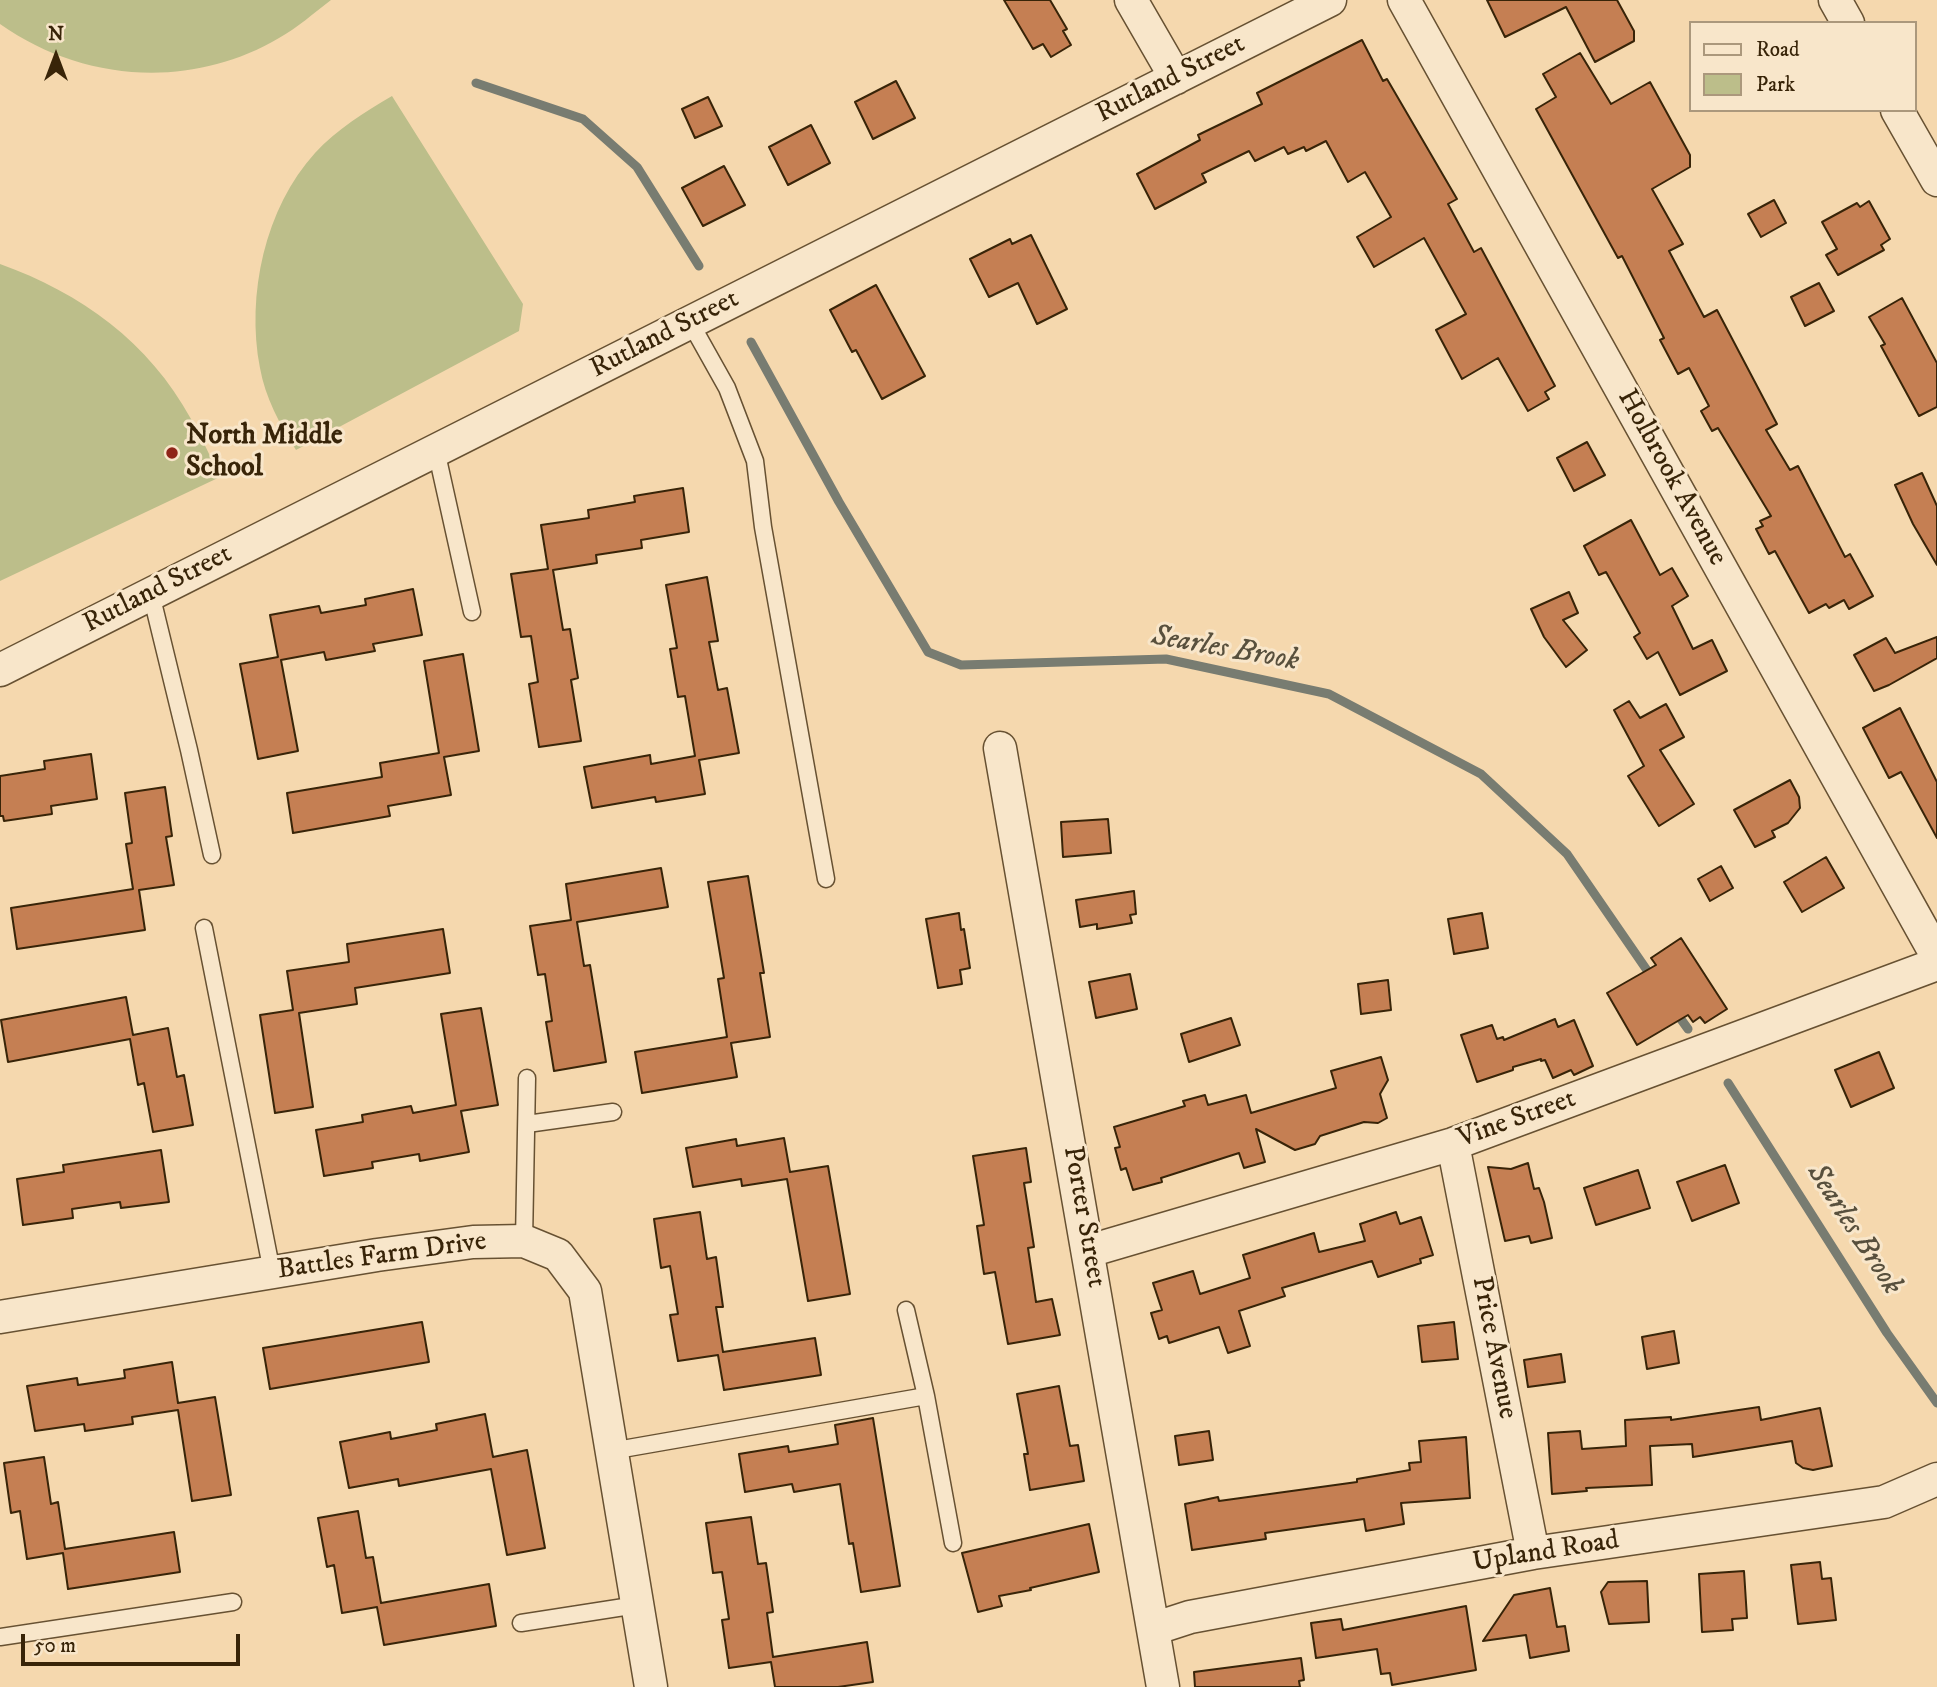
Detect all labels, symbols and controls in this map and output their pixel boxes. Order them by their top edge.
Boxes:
north arrow [21,21,91,91]
legend [1688,21,1916,112]
text: N [48,23,64,46]
street label: Rutland Street [1091,28,1251,132]
text: Road [1756,37,1800,63]
text: Park [1756,72,1795,98]
street label: Rutland Street [585,283,745,387]
street label: Holbrook Avenue [1609,384,1733,572]
place label: North Middle School [186,420,343,486]
marker: North Middle School [164,445,180,461]
street label: Rutland Street [78,538,238,642]
water label: Searles Brook [1148,619,1302,681]
street label: Vine Street [1453,1083,1581,1157]
street label: Porter Street [1054,1144,1112,1290]
water label: Searles Brook [1797,1158,1909,1302]
street label: Battles Farm Drive [275,1226,489,1288]
street label: Price Avenue [1463,1274,1523,1422]
street label: Upland Road [1470,1525,1622,1581]
scale bar [24,1620,243,1664]
text: 50 m [34,1633,76,1659]

